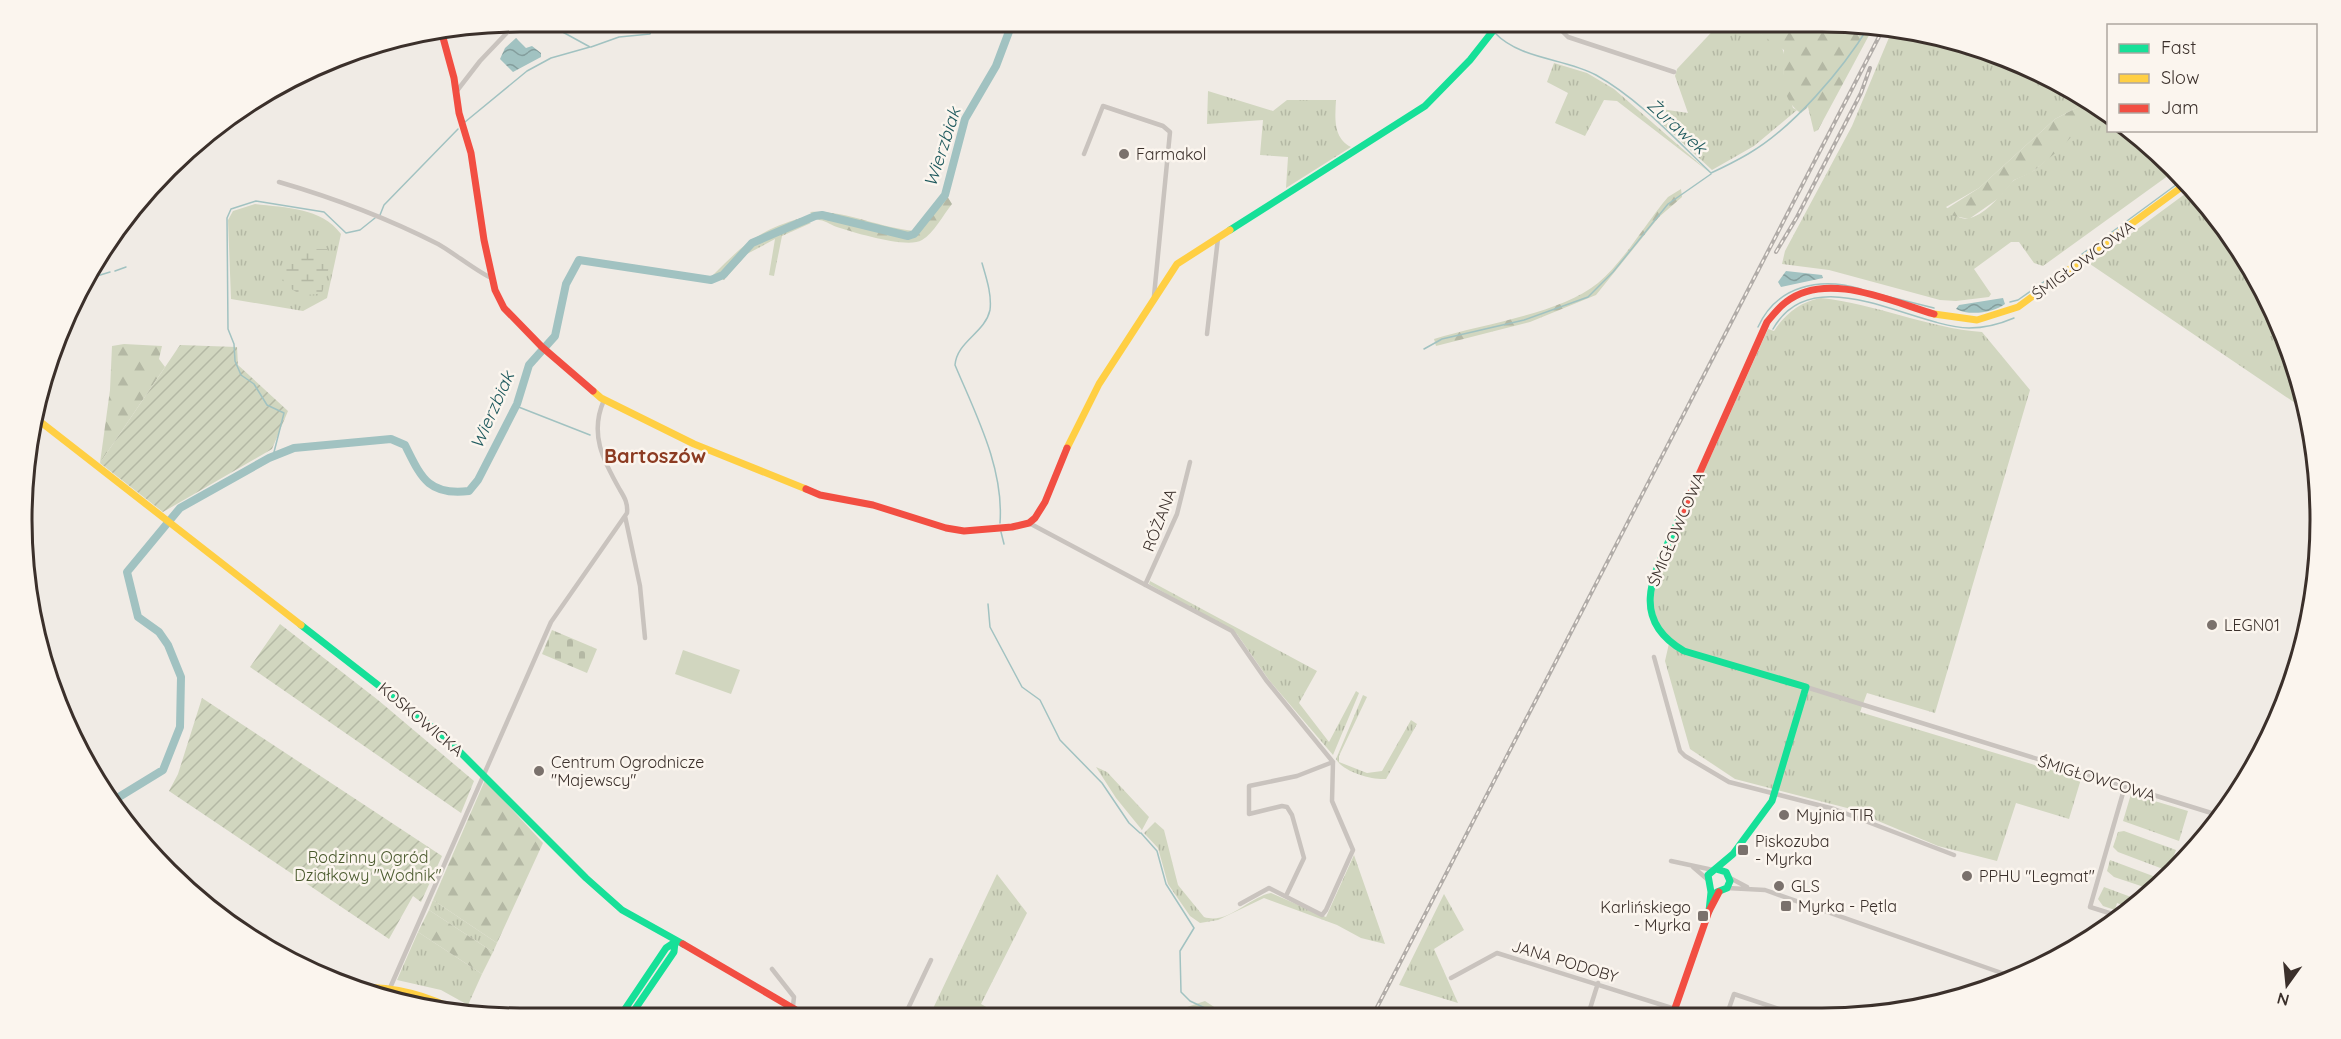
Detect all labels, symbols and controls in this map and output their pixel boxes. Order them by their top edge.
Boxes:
legend [2107,24,2317,132]
text: Fast [2161,36,2196,59]
text: Slow [2161,66,2199,89]
water label: Żurawek [1642,93,1713,160]
text: Jam [2161,96,2199,119]
water label: Wierzbiak [918,103,966,190]
place label: Farmakol [1136,144,1206,164]
marker: Farmakol [1117,147,1131,161]
street label: ŚMIGŁOWCOWA [2028,216,2138,304]
water label: Wierzbiak [465,366,520,452]
district label: Bartoszów [604,443,706,468]
street label: ŚMIGŁOWCOWA [1643,469,1709,589]
street label: RÓŻANA [1138,486,1180,554]
place label: LEGN01 [2224,615,2280,635]
marker: LEGN01 [2205,618,2219,632]
street label: KOSKOWICKA [374,678,468,760]
street label: ŚMIGŁOWCOWA [2036,751,2158,805]
place label: Centrum Ogrodnicze "Majewscy" [551,752,704,790]
marker: Centrum Ogrodnicze "Majewscy" [532,764,546,778]
place label: Myjnia TIR [1796,805,1874,825]
marker: Myjnia TIR [1777,808,1791,822]
place label: Piskozuba - Myrka [1755,831,1829,869]
marker: Piskozuba - Myrka [1736,843,1750,857]
park label: Rodzinny Ogród Działkowy "Wodnik" [294,847,442,885]
place label: PPHU "Legmat" [1979,866,2095,886]
marker: PPHU "Legmat" [1960,869,1974,883]
place label: GLS [1791,876,1820,896]
marker: GLS [1772,879,1786,893]
place label: Myrka - Pętla [1798,896,1897,916]
place label: Karlińskiego - Myrka [1600,897,1691,935]
marker: Myrka - Pętla [1779,899,1793,913]
marker: Karlińskiego - Myrka [1696,909,1710,923]
street label: JANA PODOBY [1509,935,1621,987]
north arrow [2257,955,2317,1015]
text: N [2275,988,2291,1011]

